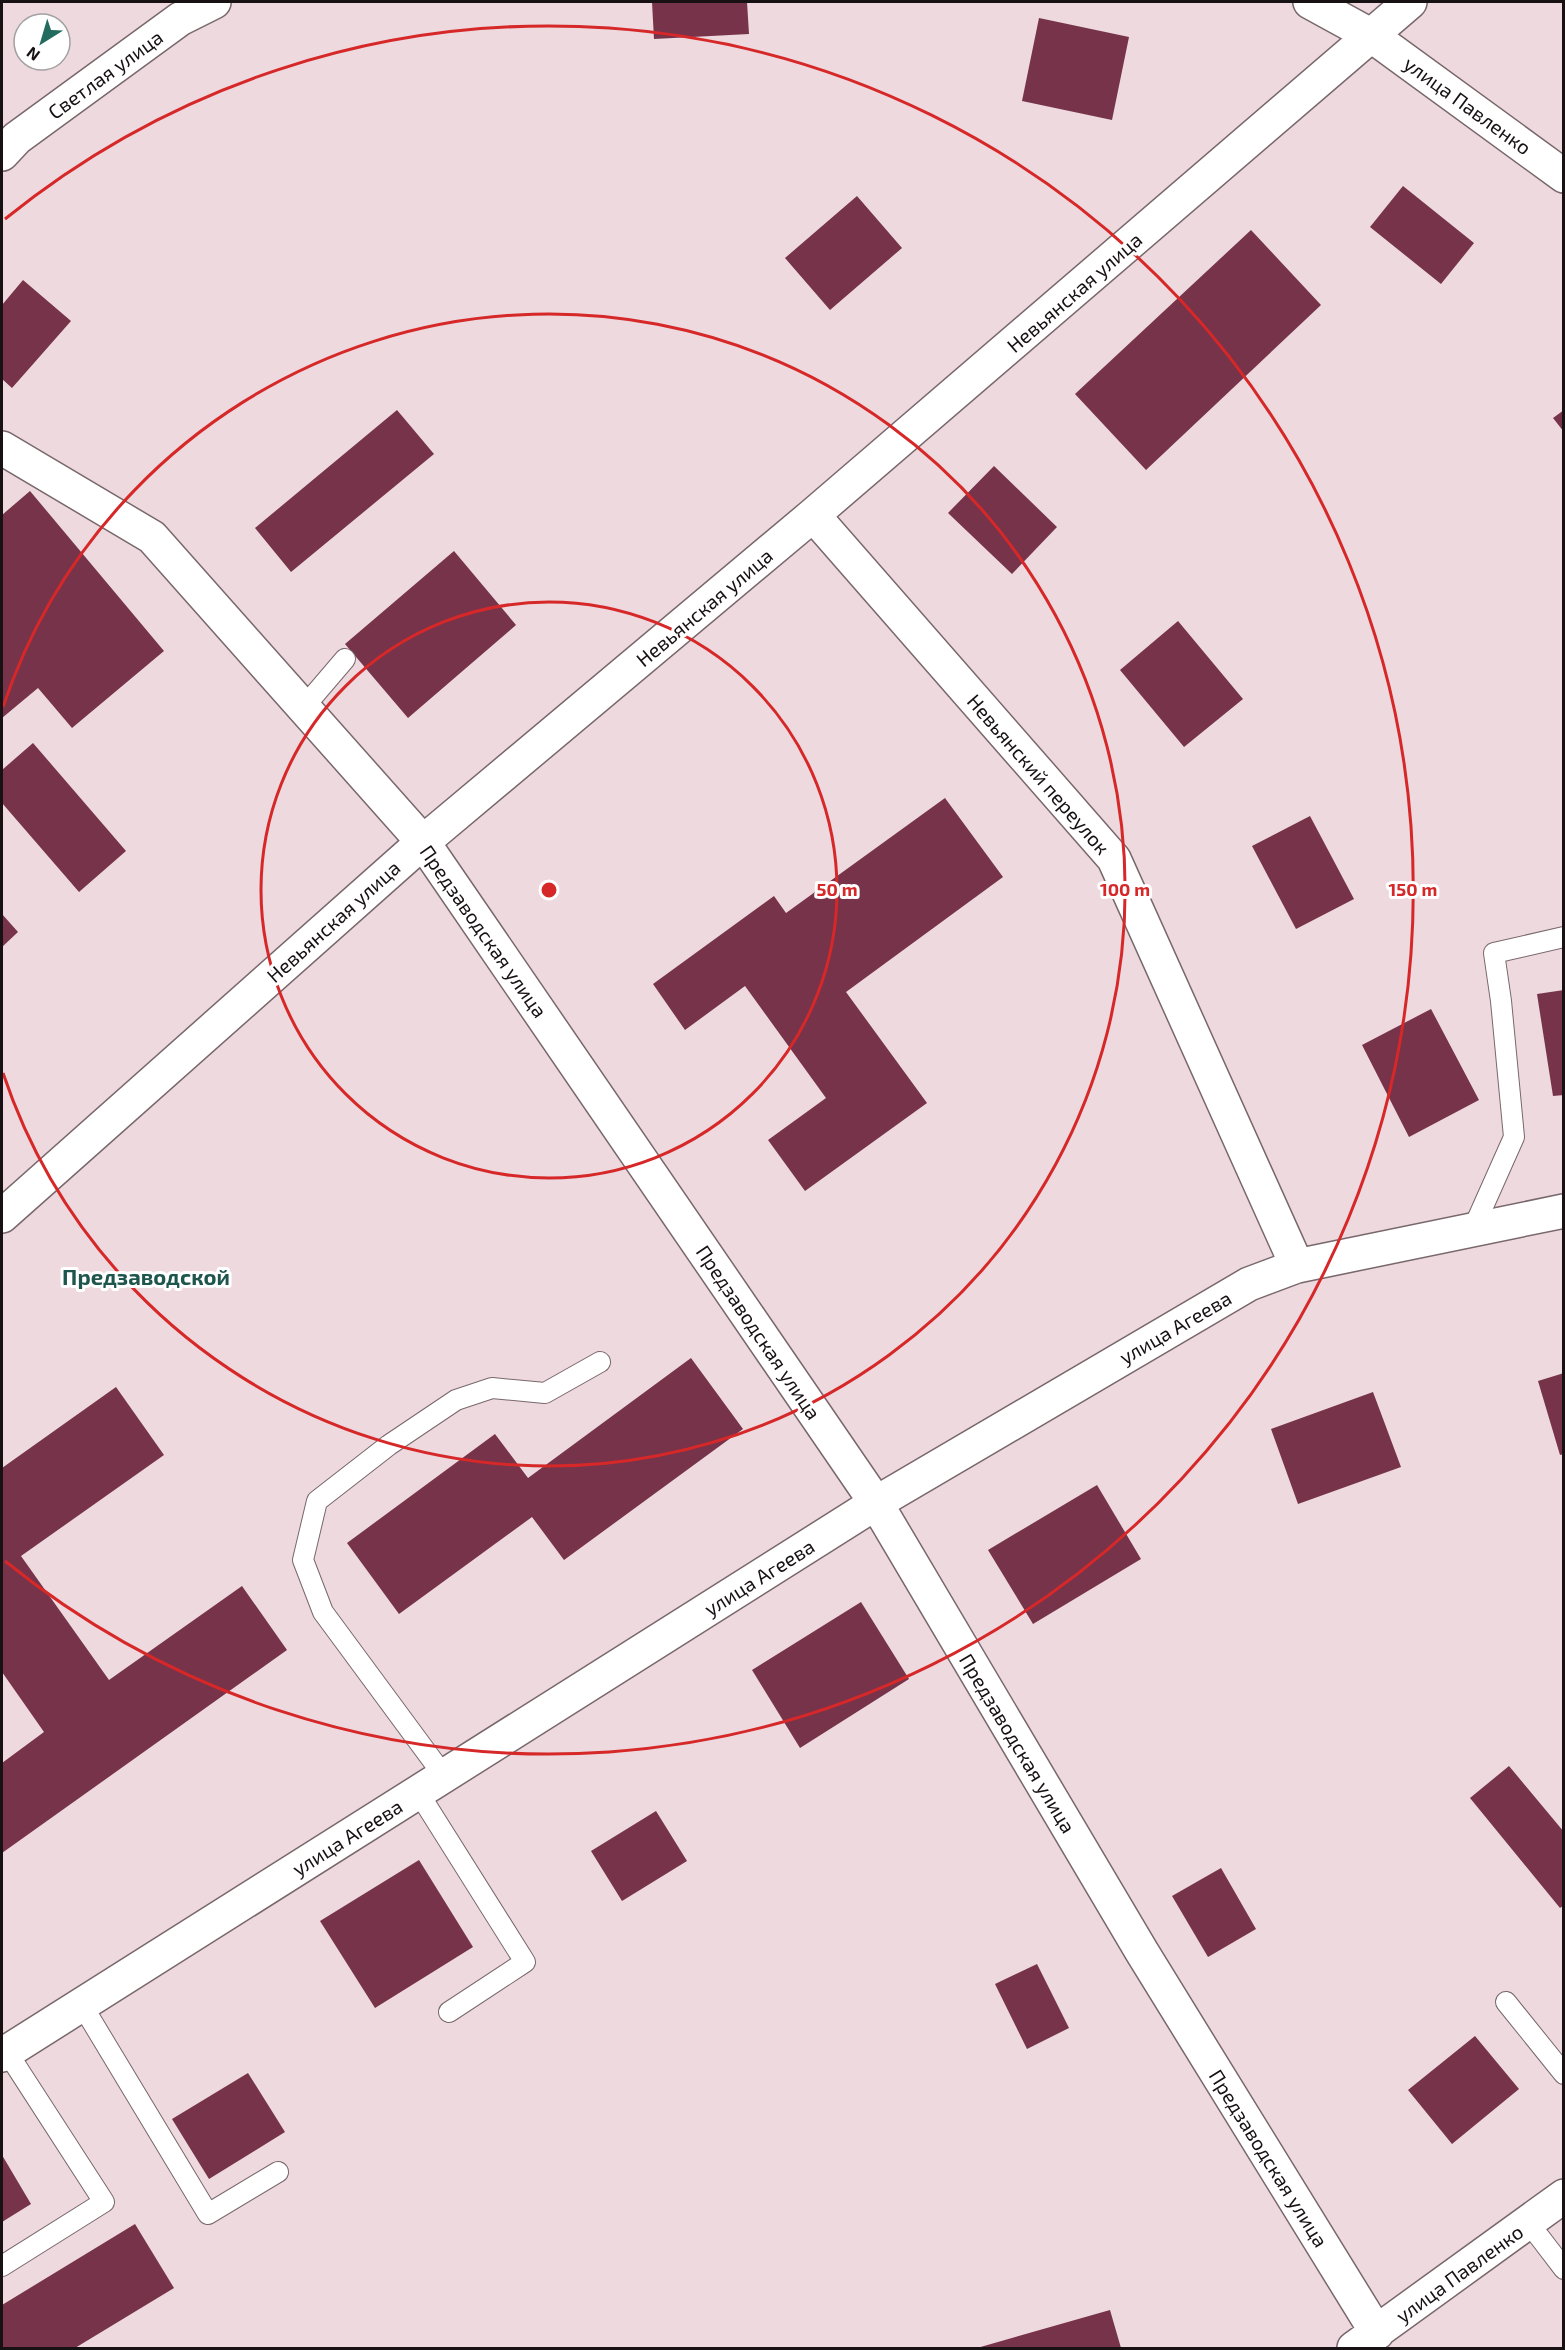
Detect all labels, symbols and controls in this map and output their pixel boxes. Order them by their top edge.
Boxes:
north arrow [12,12,72,72]
street label: Светлая улица [43,24,168,125]
text: N [22,43,43,65]
street label: улица Павленко [1399,51,1536,160]
street label: Невьянская улица [1002,227,1147,358]
street label: Невьянская улица [631,543,778,672]
street label: Невьянский переулок [962,689,1115,860]
street label: Предзаводская улица [415,840,553,1022]
street label: Невьянская улица [261,855,405,988]
text: 50 m [816,878,858,900]
text: 100 m [1100,878,1150,900]
text: 150 m [1389,878,1437,900]
centre of rings [539,880,559,900]
street label: Предзаводская улица [691,1240,826,1424]
district label: Предзаводской [62,1263,230,1289]
street label: улица Агеева [1115,1285,1236,1370]
street label: улица Агеева [699,1534,819,1621]
street label: Предзаводская улица [954,1649,1081,1838]
street label: улица Агеева [287,1794,407,1881]
street label: Предзаводская улица [1204,2065,1334,2252]
street label: улица Павленко [1391,2219,1528,2328]

